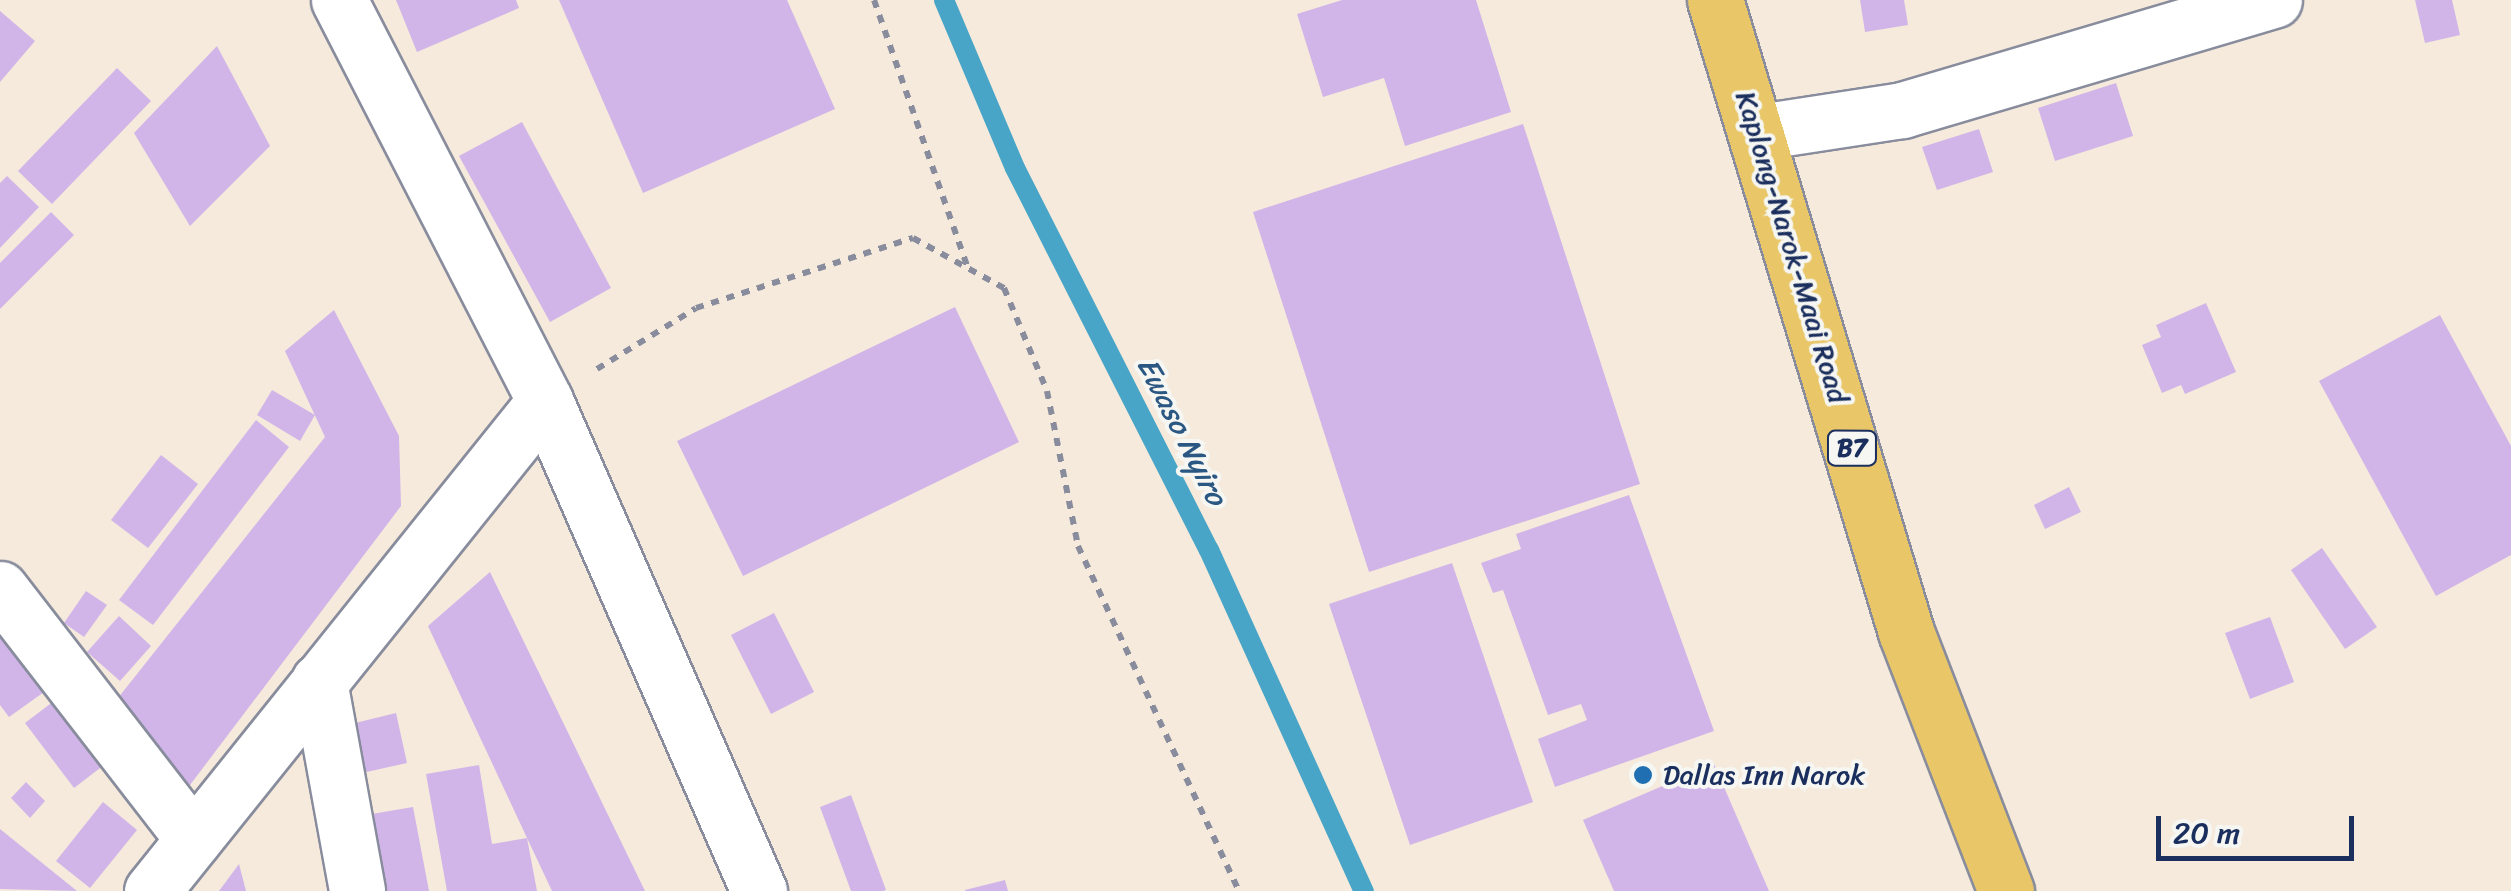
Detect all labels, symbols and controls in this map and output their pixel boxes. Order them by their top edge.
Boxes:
street label: Kaplong-Narok-Maai Road [1728,87,1856,407]
water label: Ewaso Nyiro [1129,351,1235,511]
road number: B7 [1824,428,1880,468]
place label: Dallas Inn Narok [1663,758,1865,792]
marker: Dallas Inn Narok [1632,764,1654,786]
scale bar [2161,796,2358,858]
text: 20 m [2173,806,2240,860]

